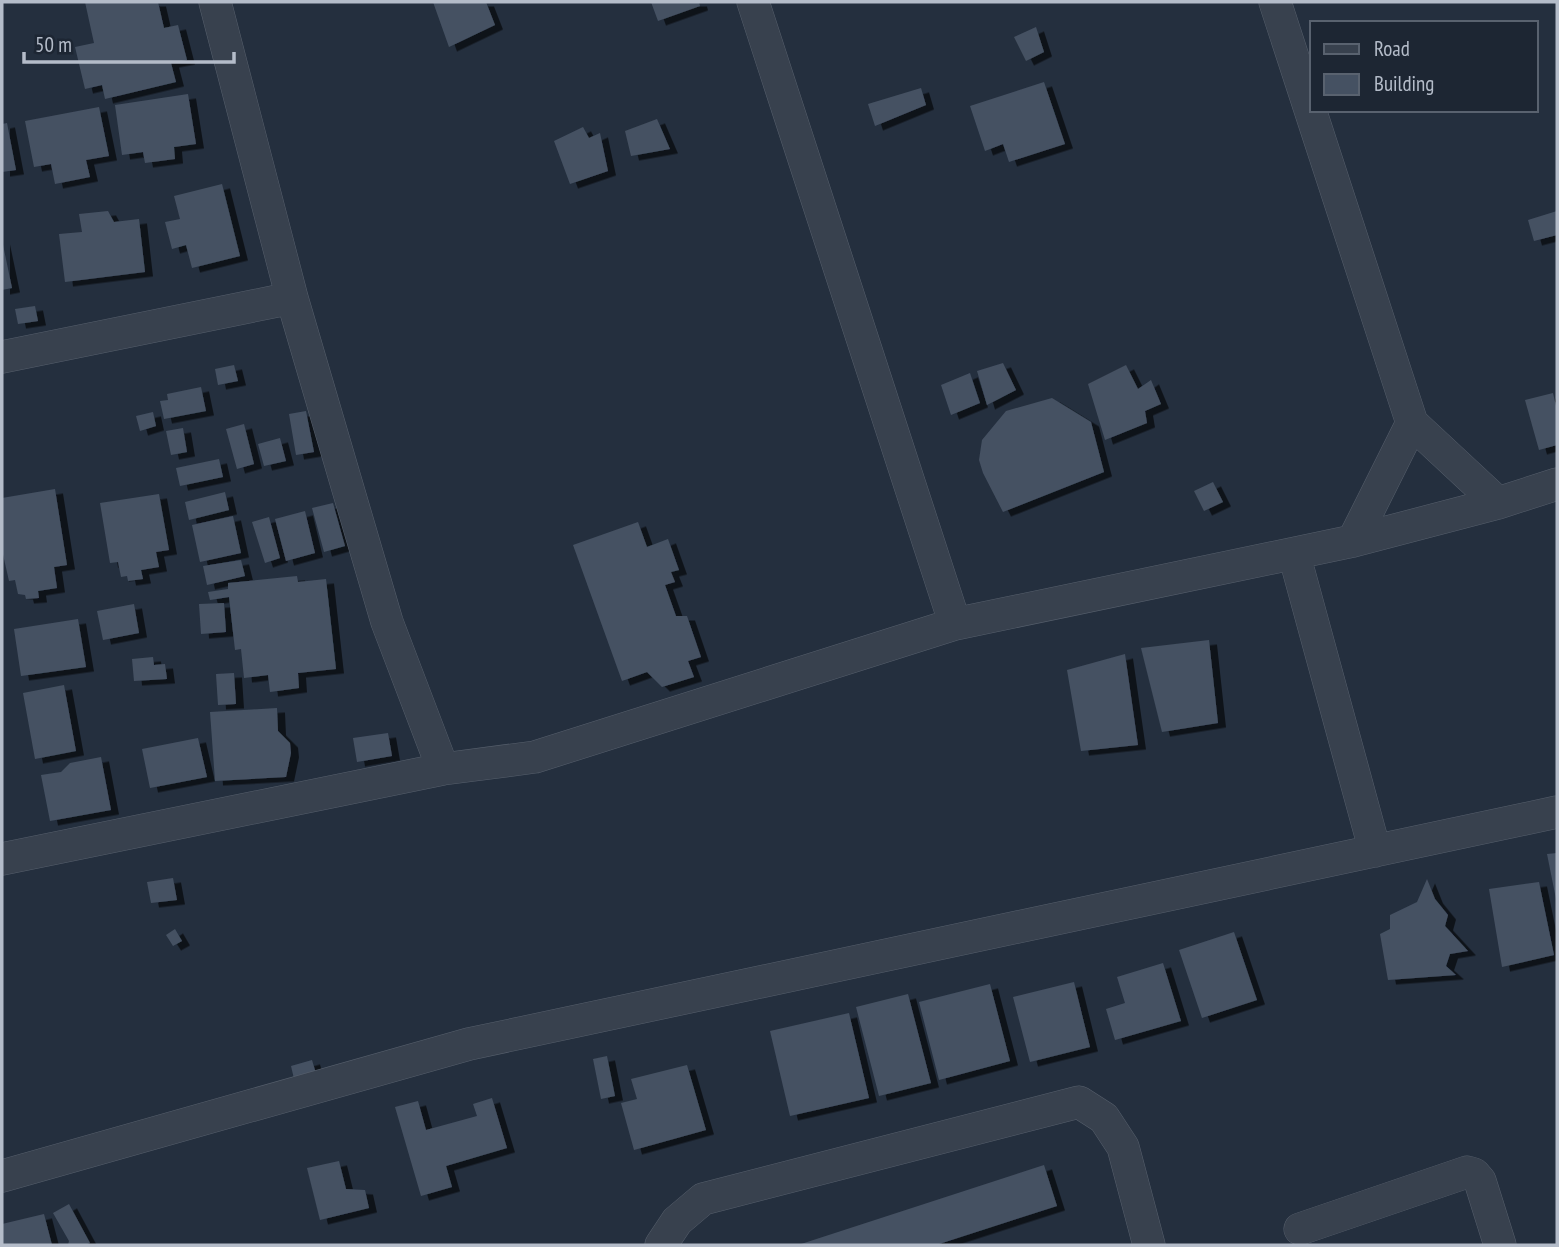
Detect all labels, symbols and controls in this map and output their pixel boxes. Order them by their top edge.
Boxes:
scale bar [24,21,234,65]
legend [1310,21,1538,112]
text: 50 m [35,31,72,58]
text: Road [1374,35,1410,62]
text: Building [1374,70,1434,97]

